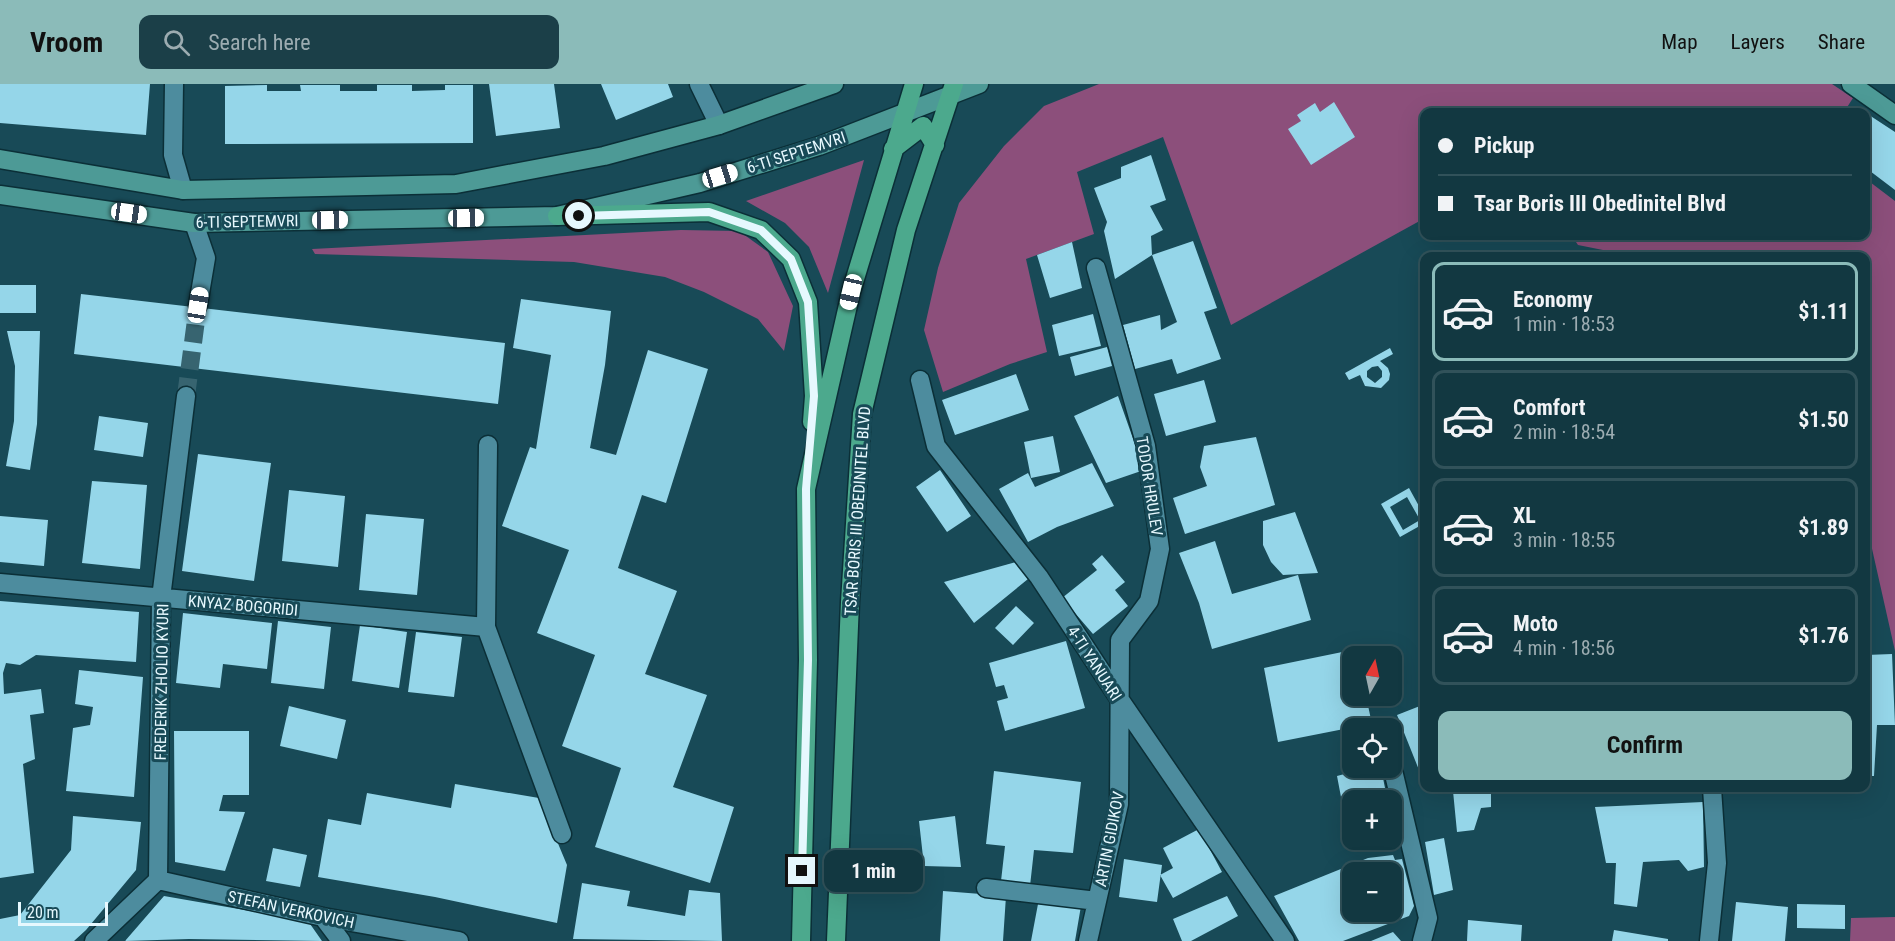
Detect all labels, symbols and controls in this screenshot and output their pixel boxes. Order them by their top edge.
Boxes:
search box [139,15,559,69]
text: Vroom [30,26,103,59]
icon: search [160,26,193,59]
text: Search here [208,30,311,55]
text: Map [1661,30,1698,54]
text: Layers [1731,30,1785,54]
text: Share [1818,30,1865,54]
street label: 6-TI SEPTEMVRI [744,128,848,177]
text: Pickup [1474,133,1534,158]
car [700,162,740,190]
text: Tsar Boris III Obedinitel Blvd [1474,191,1726,216]
car [110,202,148,224]
route start [565,202,592,229]
car [448,209,484,227]
street label: 6-TI SEPTEMVRI [195,211,299,232]
car [312,211,348,229]
car [838,272,864,312]
icon: car [1441,285,1495,339]
car [186,286,210,324]
text: Economy [1513,287,1593,312]
text: $1.11 [1798,299,1849,324]
text: 1 min · 18:53 [1513,312,1615,336]
icon: car [1441,393,1495,447]
text: Comfort [1513,395,1586,420]
street label: TSAR BORIS III OBEDINITEL BLVD [841,406,874,617]
text: $1.50 [1798,407,1849,432]
text: 2 min · 18:54 [1513,420,1615,444]
street label: TODOR HRULEV [1132,435,1167,537]
icon: car [1441,501,1495,555]
text: XL [1513,503,1536,528]
text: $1.89 [1798,515,1849,540]
text: 3 min · 18:55 [1513,528,1615,552]
street label: KNYAZ BOGORIDI [187,591,299,620]
street label: FREDERIK ZHOLIO KYURI [151,603,172,761]
icon: car [1441,609,1495,663]
text: Moto [1513,611,1558,636]
street label: 4-TI YANUARI [1063,622,1126,704]
text: $1.76 [1798,623,1849,648]
text: 4 min · 18:56 [1513,636,1615,660]
north arrow [1342,646,1402,706]
map controls [1342,646,1402,922]
button: Confirm [1438,711,1852,780]
button: locate [1342,718,1402,778]
street label: ARTIN GIDIKOV [1091,790,1128,888]
button: + [1342,790,1402,850]
callout: 1 min [823,850,922,892]
route end [788,857,815,884]
text: 1 min [851,859,896,883]
button: − [1342,862,1402,922]
street label: STEFAN VERKOVICH [226,887,356,932]
scale bar [18,899,108,926]
text: 20 m [27,903,59,922]

